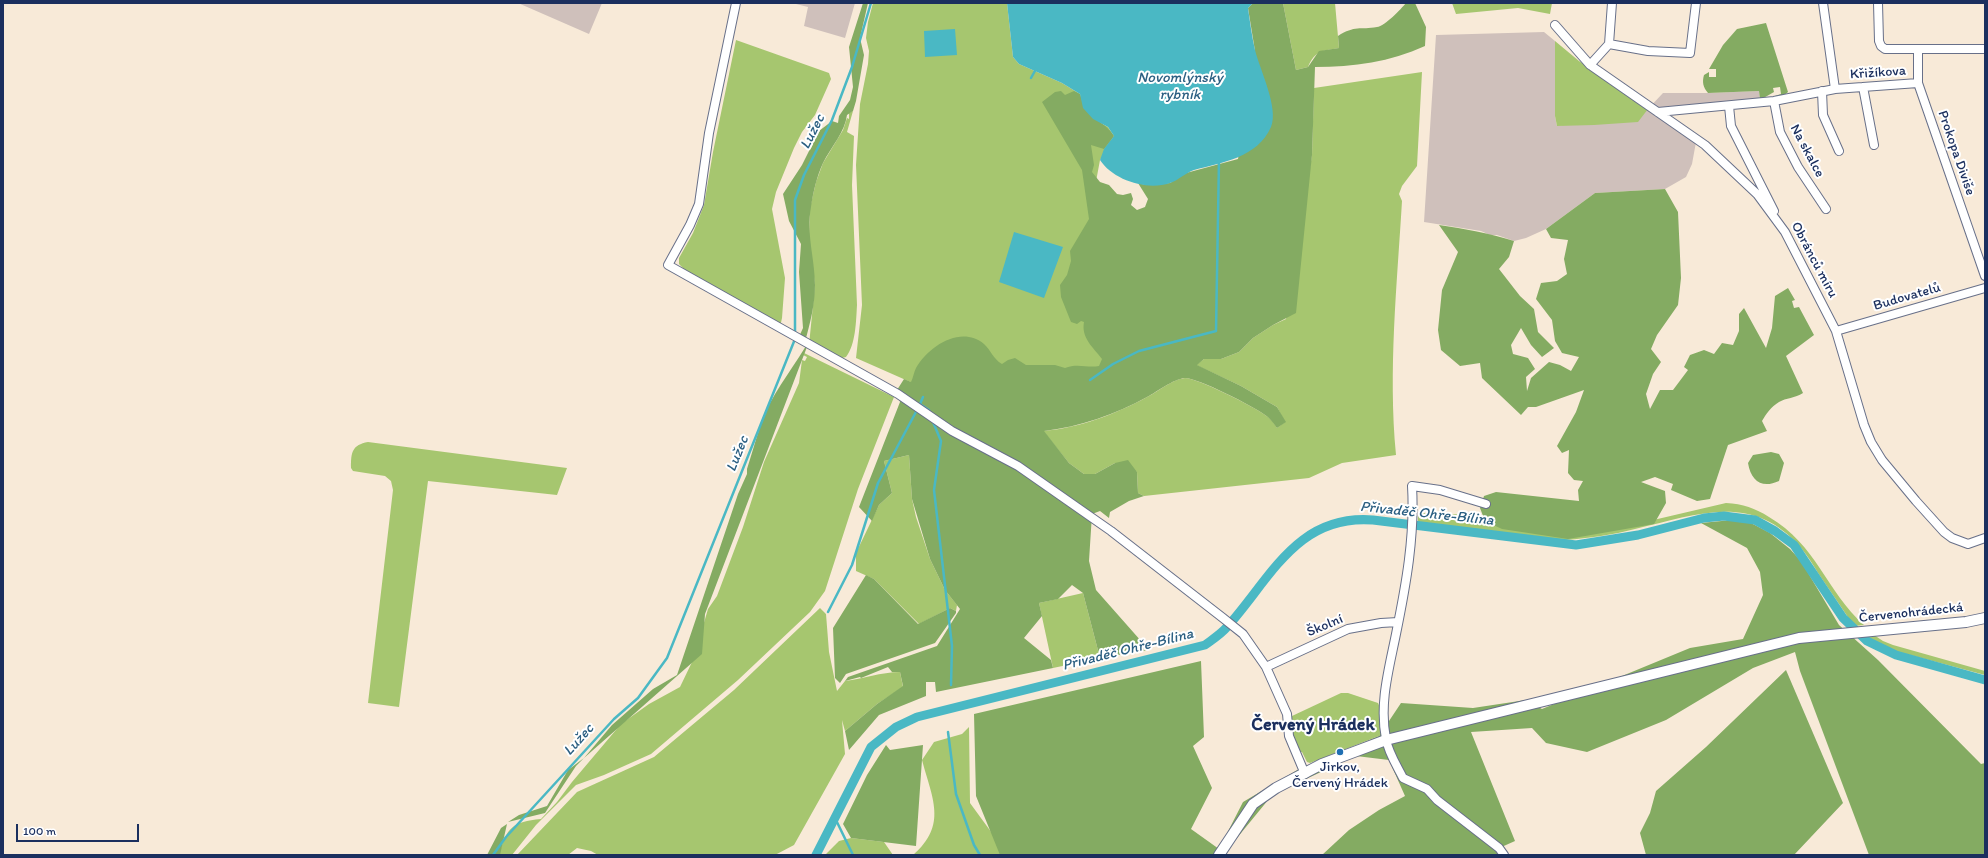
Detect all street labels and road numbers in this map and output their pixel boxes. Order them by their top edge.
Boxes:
street label: Křižíkova [1849,63,1907,83]
street label: Prokopa Diviše [1934,108,1978,198]
street label: Na skalce [1786,122,1828,180]
street label: Obránců míru [1787,219,1841,301]
street label: Budovatelů [1872,279,1942,315]
street label: Červenohrádecká [1858,599,1964,627]
street label: Školní [1304,611,1346,641]

